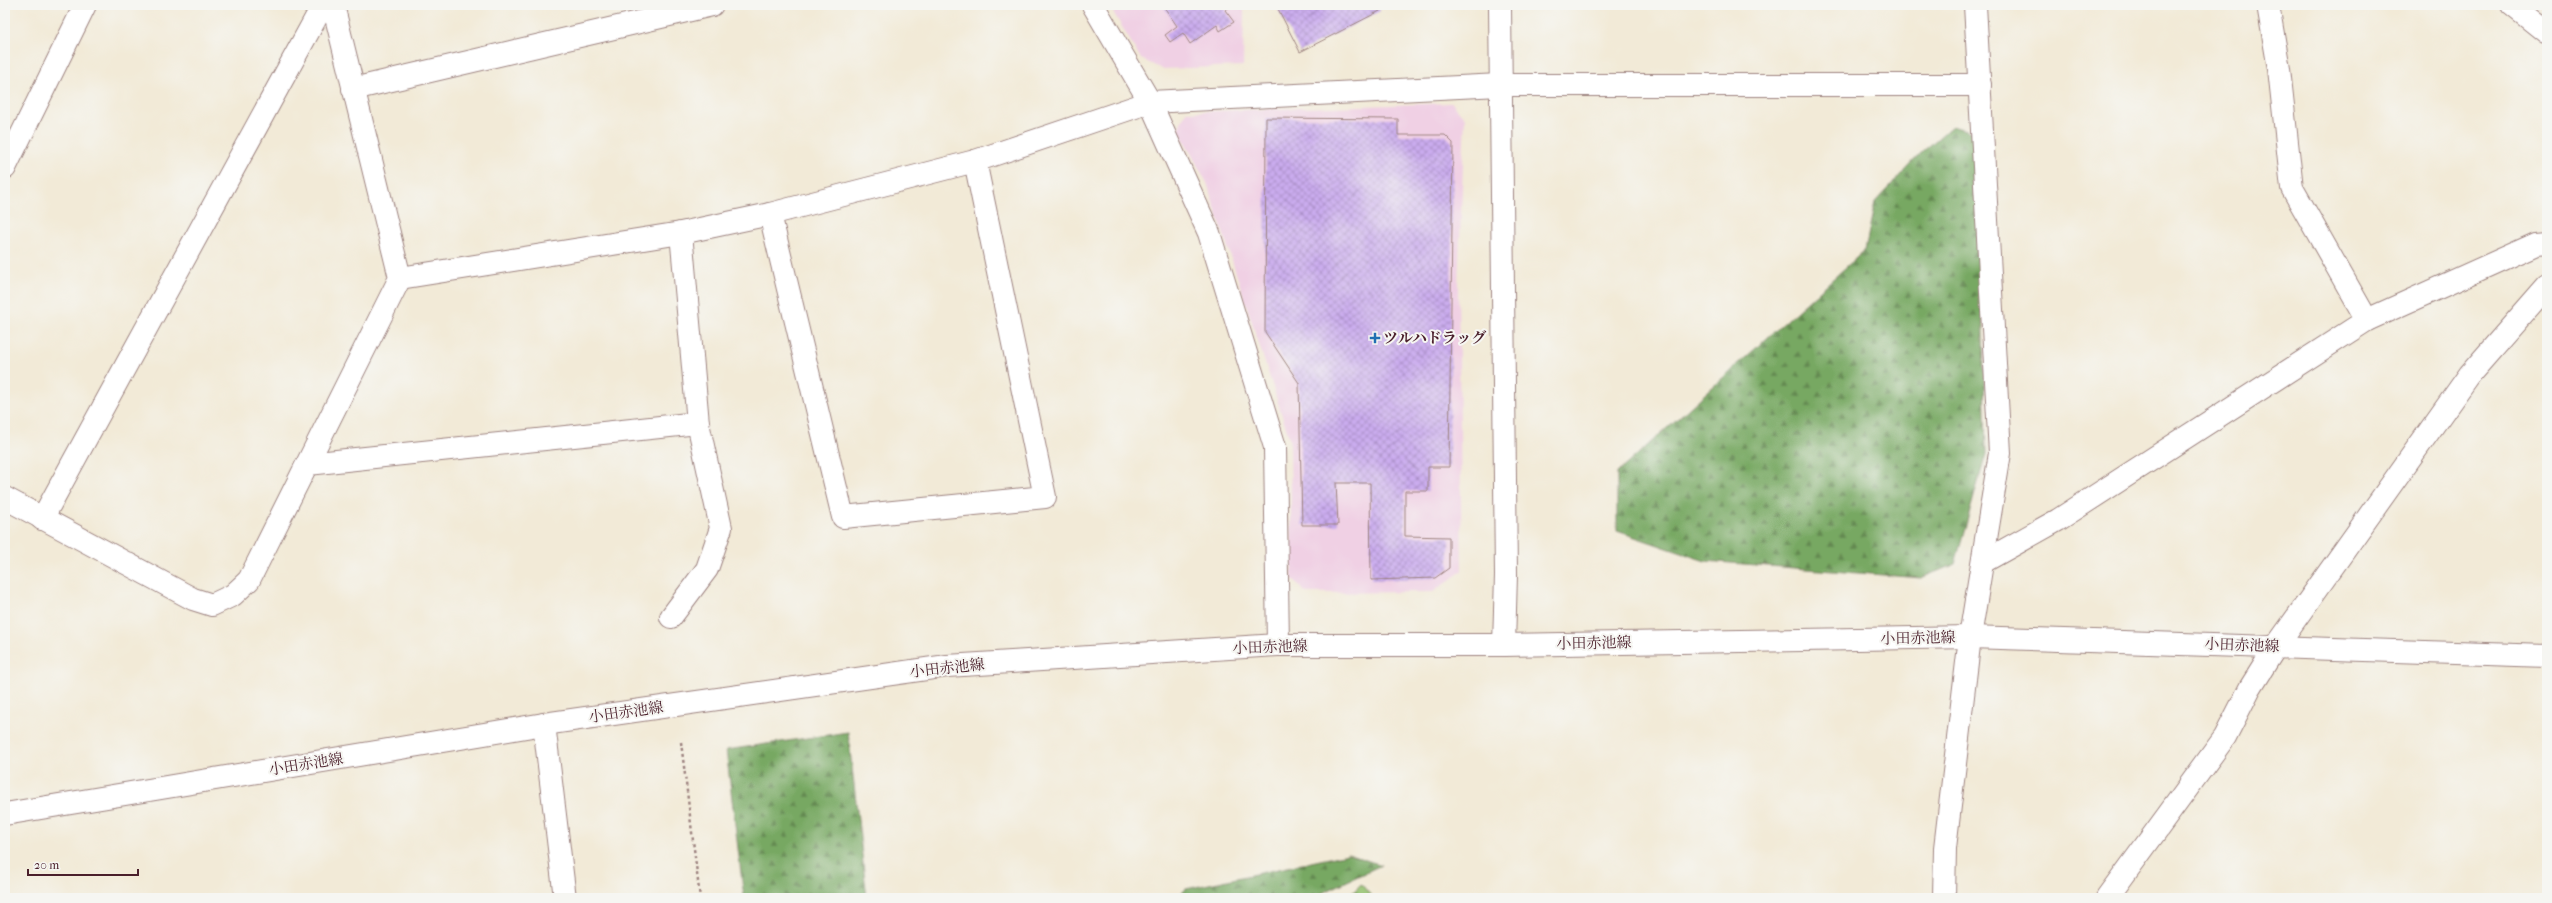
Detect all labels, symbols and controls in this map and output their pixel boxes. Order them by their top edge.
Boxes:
place label: ツルハドラッグ [1383,329,1486,347]
marker: ツルハドラッグ [1370,333,1380,343]
street label: 小田赤池線 [1880,628,1956,648]
street label: 小田赤池線 [1556,633,1632,653]
street label: 小田赤池線 [2204,635,2280,655]
street label: 小田赤池線 [1232,637,1308,657]
street label: 小田赤池線 [909,655,985,681]
street label: 小田赤池線 [588,698,664,726]
street label: 小田赤池線 [268,749,344,779]
scale bar [28,851,138,877]
text: 20 m [34,858,59,872]

